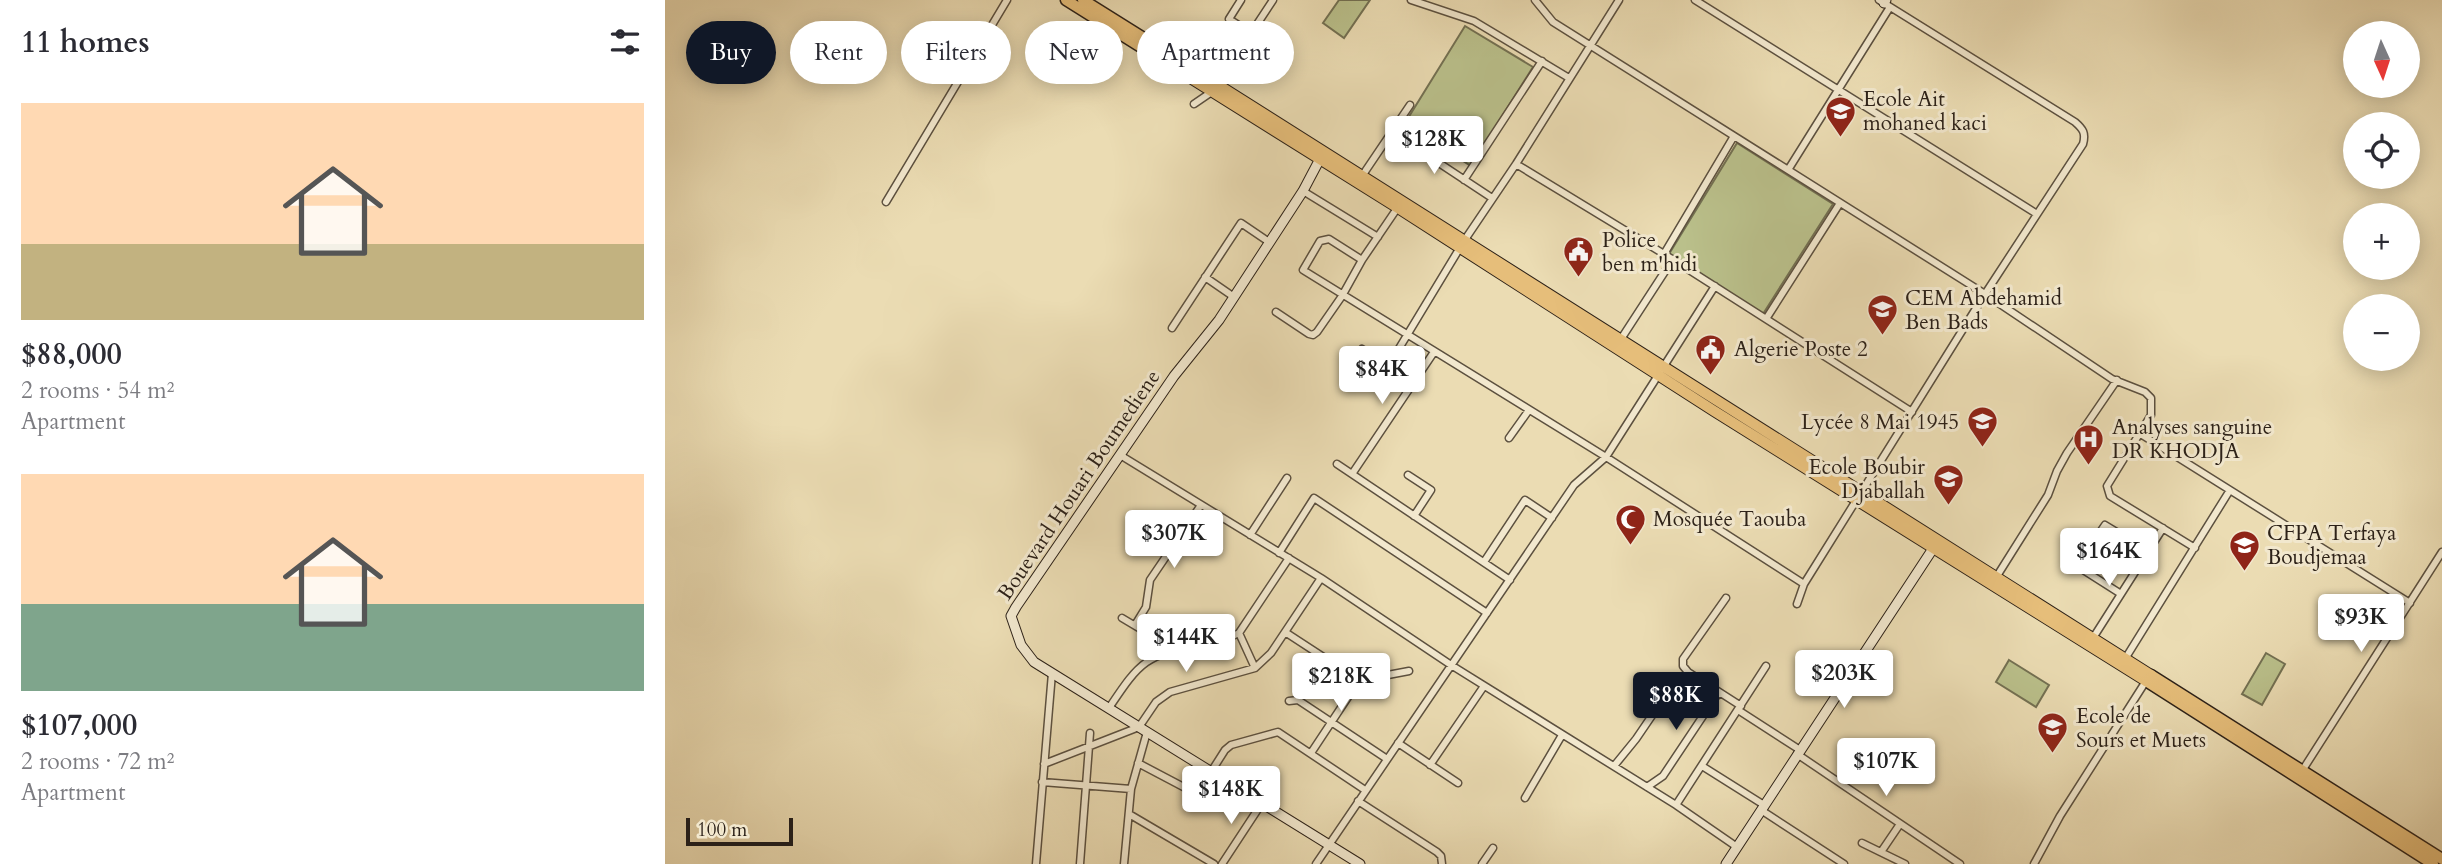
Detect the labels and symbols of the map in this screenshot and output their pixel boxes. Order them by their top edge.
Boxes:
north arrow [2343,21,2420,98]
place label: Ecole Ait mohaned kaci [1863,85,1987,138]
school or university icon: Ecole Ait mohaned kaci [1823,94,1857,138]
pin: $128K [1385,116,1483,176]
place label: Police ben m'hidi [1602,226,1698,279]
public building icon: Police ben m'hidi [1562,235,1596,279]
place label: CEM Abdehamid Ben Bads [1905,284,2062,337]
school or university icon: CEM Abdehamid Ben Bads [1865,293,1899,337]
public building icon: Algerie Poste 2 [1694,332,1728,376]
place label: Algerie Poste 2 [1734,335,1868,364]
pin: $84K [1341,346,1423,406]
street label: Bouevard Houari Boumediene [991,364,1167,606]
school or university icon: Lycée 8 Mai 1945 [1965,405,1999,449]
place label: Lycée 8 Mai 1945 [1801,408,1959,437]
place label: Analyses sanguine DR KHODJA [2112,413,2272,466]
hospital icon: Analyses sanguine DR KHODJA [2072,422,2106,466]
place label: Ecole Boubir Djaballah [1809,453,1925,506]
school or university icon: Ecole Boubir Djaballah [1931,462,1965,506]
mosque icon: Mosquée Taouba [1613,502,1647,546]
place label: Mosquée Taouba [1653,505,1806,534]
pin: $307K [1125,510,1223,570]
place label: CFPA Terfaya Boudjemaa [2267,519,2396,572]
pin: $164K [2060,528,2158,588]
school or university icon: CFPA Terfaya Boudjemaa [2227,528,2261,572]
pin: $93K [2320,594,2402,654]
pin: $144K [1137,614,1235,674]
pin: $203K [1795,650,1893,710]
pin: $218K [1292,654,1390,713]
pin: $88K [1635,672,1717,732]
place label: Ecole de Sours et Muets [2076,702,2206,755]
school or university icon: Ecole de Sours et Muets [2036,711,2070,755]
pin: $107K [1837,738,1935,798]
pin: $148K [1182,766,1280,826]
scale bar [686,815,793,847]

